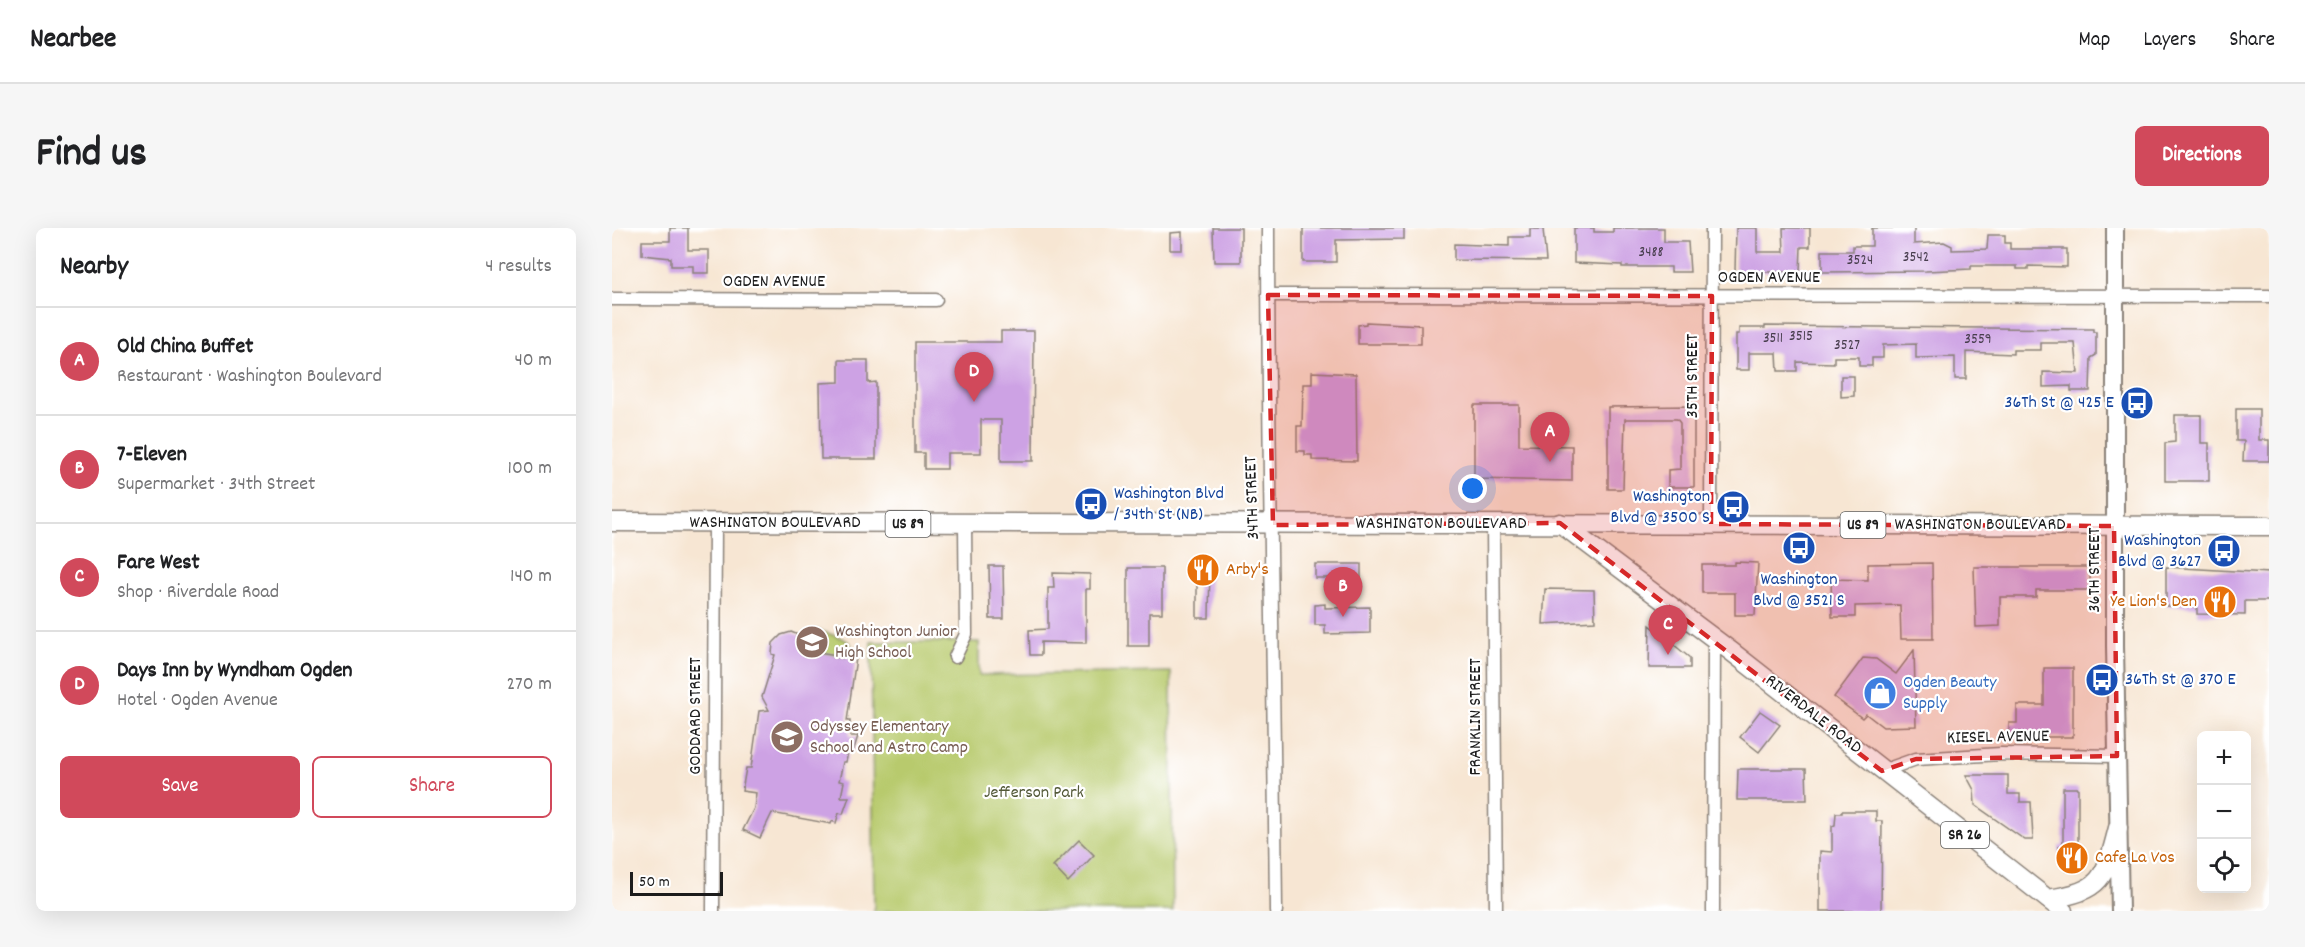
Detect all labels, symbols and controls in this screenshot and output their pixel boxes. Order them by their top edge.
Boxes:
text: Nearbee [30,21,116,61]
text: Map [2079,26,2110,56]
text: Layers [2143,26,2196,56]
text: Share [2229,26,2275,56]
text: Find us [36,126,147,186]
button: Directions [2135,126,2269,186]
house number: 3488 [1639,242,1663,264]
house number: 3542 [1903,247,1929,269]
text: Nearby [60,249,128,286]
house number: 3524 [1847,250,1873,272]
text: 4 results [485,253,552,281]
street label: OGDEN AVENUE [1718,266,1820,291]
street label: OGDEN AVENUE [723,270,825,295]
house number: 3515 [1789,326,1813,348]
house number: 3511 [1763,328,1783,350]
house number: 3559 [1964,329,1992,351]
text: Old China Buffet [117,332,253,363]
street label: 35TH STREET [1681,334,1706,418]
house number: 3527 [1834,335,1860,357]
text: A [74,347,85,375]
text: 40 m [514,347,552,375]
pin: D [954,352,994,402]
text: Restaurant · Washington Boulevard [117,363,382,391]
bus stop icon: 36Th St @ 425 E [2119,385,2155,421]
place label: 36Th St @ 425 E [2004,391,2114,416]
pin: A [1530,412,1570,462]
text: 7-Eleven [117,440,187,471]
text: B [75,455,84,483]
text: 100 m [508,455,552,483]
street label: 34TH STREET [1239,456,1267,540]
text: Supermarket · 34th Street [117,471,315,499]
your location [1458,474,1487,503]
place label: Washington Blvd / 34th St (NB) [1114,482,1224,528]
place label: Washington Blvd @ 3500 S [1611,485,1710,531]
bus stop icon: Washington Blvd / 34th St (NB) [1073,486,1109,522]
bus stop icon: Washington Blvd @ 3500 S [1715,489,1751,525]
street label: WASHINGTON BOULEVARD [689,511,861,536]
road number: US 89 [886,511,930,537]
street label: WASHINGTON BOULEVARD [1355,512,1527,537]
road number: US 89 [1840,512,1886,538]
street label: WASHINGTON BOULEVARD [1894,513,2066,538]
street label: 36TH STREET [2083,528,2108,612]
place label: Washington Blvd @ 3627 [2118,529,2201,575]
bus stop icon: Washington Blvd @ 3521 S [1781,530,1817,566]
bus stop icon: Washington Blvd @ 3627 [2206,533,2242,569]
text: Fare West [117,548,200,579]
restaurant icon: Arby's [1185,552,1221,588]
place label: Arby's [1226,558,1269,583]
text: C [75,563,84,591]
text: 140 m [510,563,552,591]
pin: B [1324,568,1362,617]
place label: Washington Blvd @ 3521 S [1753,568,1845,614]
text: Shop · Riverdale Road [117,579,279,607]
restaurant icon: Ye Lion's Den [2202,584,2238,620]
place label: Ye Lion's Den [2111,590,2197,615]
pin: C [1648,606,1688,655]
place label: Washington Junior High School [835,620,957,666]
school or university icon: Washington Junior High School [794,624,830,660]
text: Days Inn by Wyndham Ogden [117,656,353,687]
street label: GODDARD STREET [684,657,709,775]
street label: FRANKLIN STREET [1464,658,1489,776]
bus stop icon: 36Th St @ 370 E [2084,662,2120,698]
place label: 36Th St @ 370 E [2125,668,2236,693]
street label: RIVERDALE ROAD [1759,669,1867,761]
text: D [74,671,85,699]
text: 270 m [506,671,552,699]
place label: Ogden Beauty Supply [1903,671,1997,717]
shop icon: Ogden Beauty Supply [1862,675,1898,711]
text: Hotel · Ogden Avenue [117,687,278,715]
place label: Odyssey Elementary School and Astro Camp [810,715,968,761]
school or university icon: Odyssey Elementary School and Astro Camp [769,719,805,755]
street label: KIESEL AVENUE [1947,725,2049,751]
map controls [2197,731,2251,893]
button: + [2197,731,2251,785]
button: Save [60,756,300,818]
button: Share [312,756,552,818]
park label: Jefferson Park [984,781,1084,806]
button: − [2197,785,2251,839]
road number: SR 26 [1941,822,1989,848]
button: locate [2197,839,2251,893]
restaurant icon: Cafe La Vos [2054,840,2090,876]
place label: Cafe La Vos [2095,846,2175,871]
scale bar [630,869,723,896]
text: 50 m [639,871,670,894]

